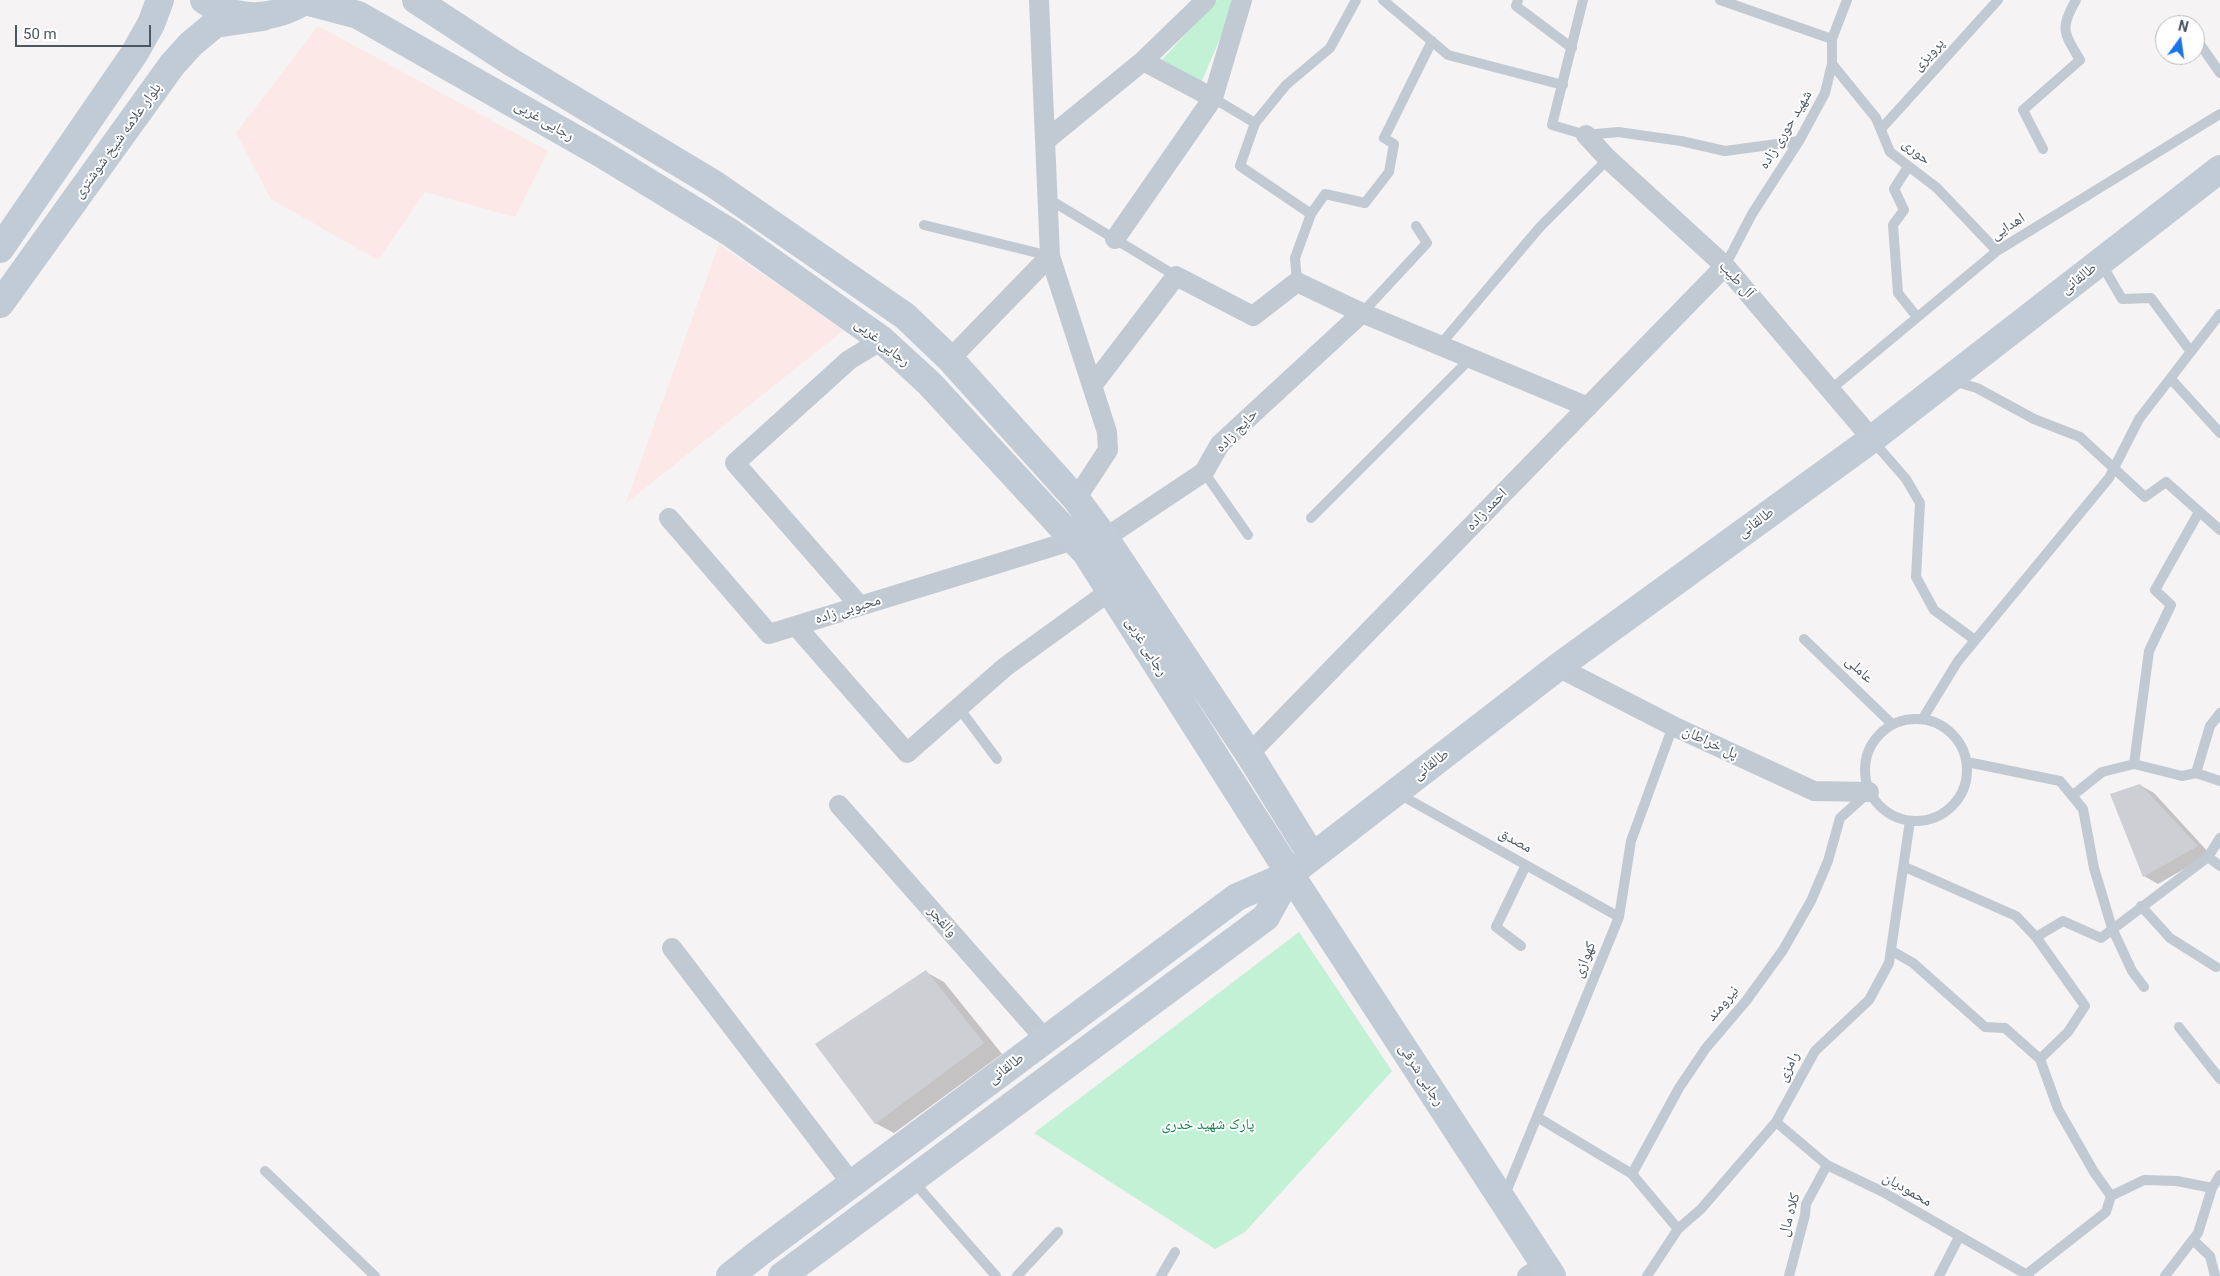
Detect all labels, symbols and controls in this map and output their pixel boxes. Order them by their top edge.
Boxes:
scale bar [18,15,154,47]
north arrow [2155,15,2205,65]
text: N [2177,17,2190,35]
text: 50 m [23,25,57,43]
street label: پرویزی [1909,35,1949,75]
street label: بلوار علامه شیخ شوشتری [70,80,166,202]
street label: شهید حوری زاده [1755,87,1817,173]
street label: رجایی غربی [511,97,577,145]
street label: حوری [1898,135,1934,169]
street label: اهدایی [1987,209,2029,245]
street label: آل طیب [1715,258,1757,302]
street label: طالقانی [2057,259,2101,299]
street label: رجایی غربی [851,315,913,371]
street label: حایج زاده [1212,405,1262,457]
street label: احمد زاده [1463,485,1511,535]
street label: طالقانی [1734,504,1778,542]
street label: محبوبی زاده [813,591,883,629]
street label: رجایی غربی [1121,614,1171,680]
street label: عاملی [1841,652,1877,688]
street label: پل خراطان [1679,722,1741,764]
street label: طالقانی [1409,746,1453,784]
street label: مصدق [1495,825,1535,857]
street label: والفجر [924,903,960,941]
street label: کهوازی [1570,939,1600,981]
street label: نیرومند [1703,983,1743,1025]
street label: رجایی شرقی [1394,1040,1448,1110]
street label: رامزی [1774,1049,1804,1085]
street label: طالقانی [984,1050,1028,1088]
park label: پارک شهید خدری [1162,1116,1254,1134]
street label: محمودیان [1879,1169,1935,1211]
street label: کلاه مال [1775,1191,1805,1239]

